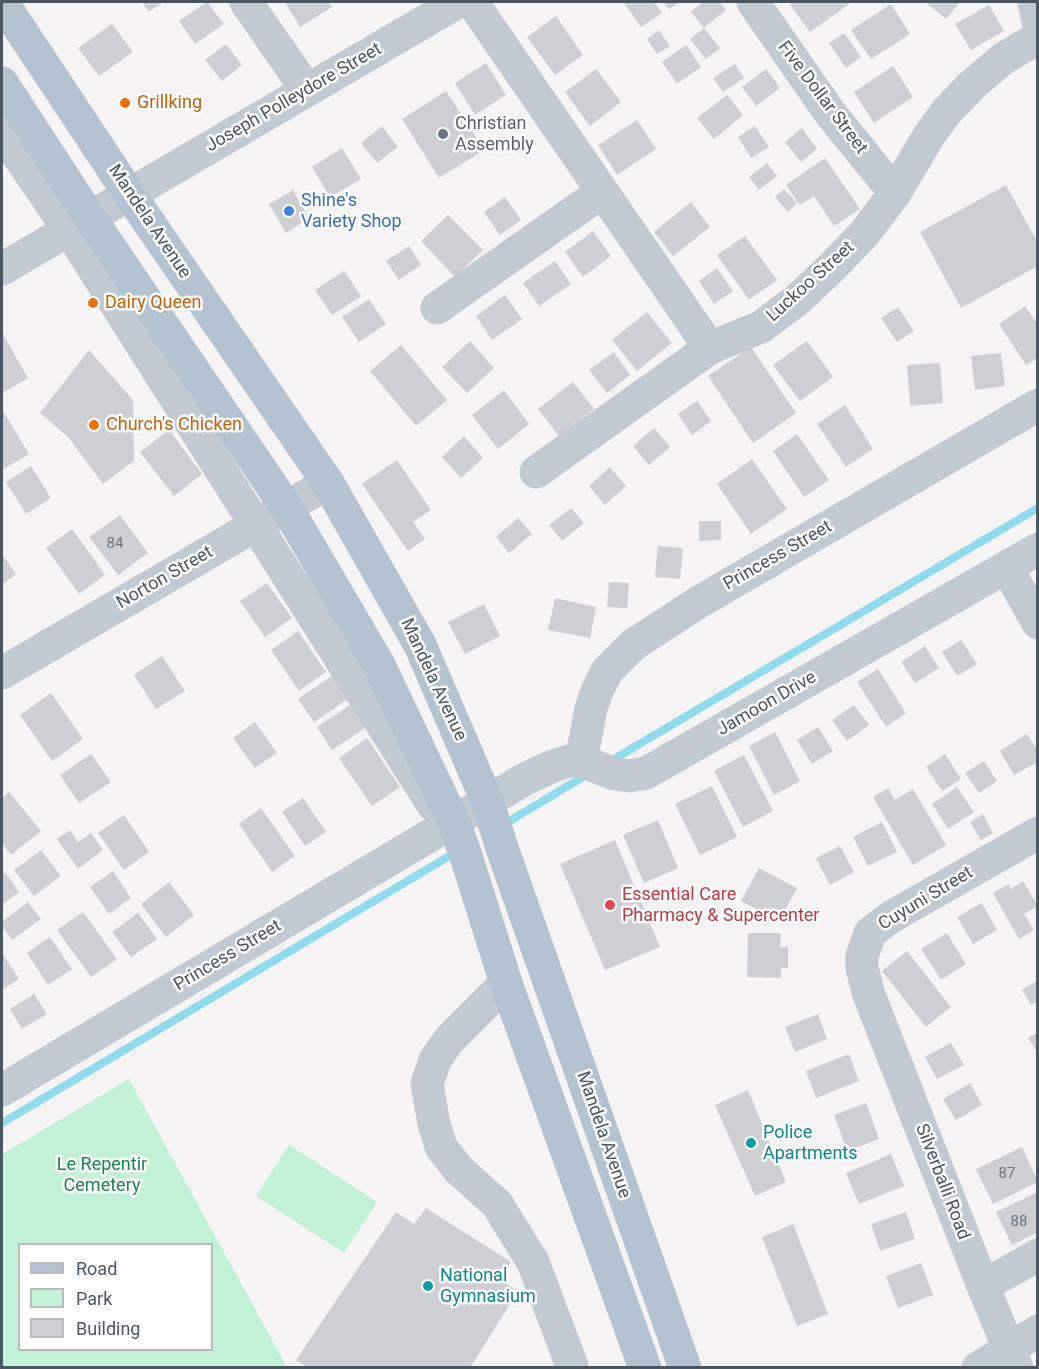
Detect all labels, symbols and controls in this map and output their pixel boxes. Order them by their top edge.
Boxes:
street label: Five Dollar Street [773,37,871,159]
street label: Joseph Polleydore Street [202,39,386,157]
place label: Grillking [137,92,202,114]
marker: Grillking [118,96,132,110]
place label: Christian Assembly [455,113,534,156]
marker: Christian Assembly [436,127,450,141]
street label: Mandela Avenue [103,161,195,283]
place label: Shine's Variety Shop [301,190,402,232]
marker: Shine's Variety Shop [282,204,296,218]
street label: Luckoo Street [763,237,859,327]
place label: Dairy Queen [105,292,202,314]
marker: Dairy Queen [86,296,100,310]
place label: Church's Chicken [106,414,242,436]
marker: Church's Chicken [87,418,101,432]
street label: Princess Street [720,516,836,596]
house number: 84 [107,535,123,553]
street label: Norton Street [113,542,217,614]
street label: Mandela Avenue [395,615,471,745]
street label: Jamoon Drive [714,667,820,741]
street label: Cuyuni Street [875,862,977,936]
place label: Essential Care Pharmacy & Supercenter [622,884,819,926]
marker: Essential Care Pharmacy & Supercenter [603,898,617,912]
street label: Princess Street [170,916,286,996]
street label: Mandela Avenue [571,1069,635,1201]
street label: Silverballi Road [910,1121,974,1243]
place label: Police Apartments [763,1122,858,1164]
marker: Police Apartments [744,1136,758,1150]
park label: Le Repentir Cemetery [57,1154,147,1196]
house number: 87 [999,1165,1015,1183]
house number: 88 [1011,1213,1027,1231]
legend [18,1243,213,1351]
text: Road [76,1258,117,1279]
place label: National Gymnasium [440,1265,536,1308]
marker: National Gymnasium [421,1279,435,1293]
text: Park [76,1288,112,1309]
text: Building [76,1318,140,1339]

